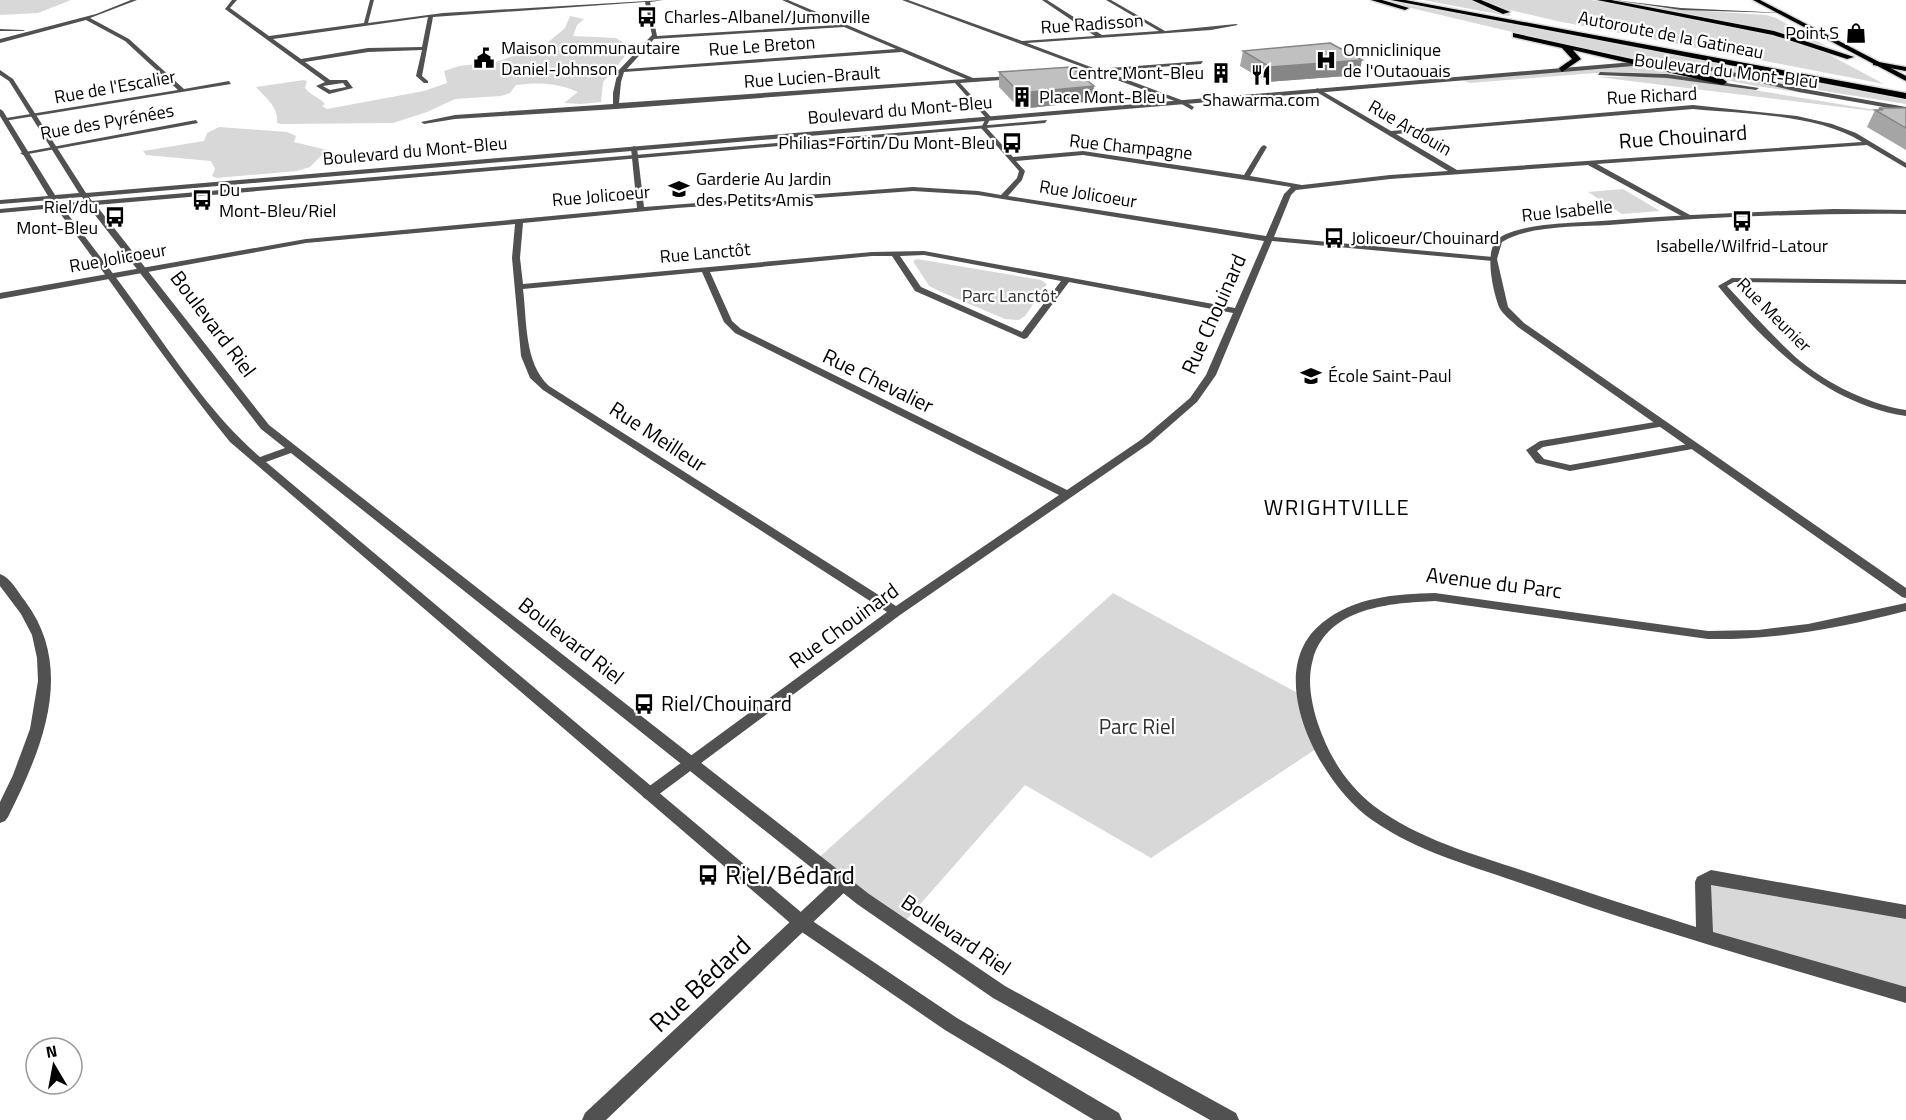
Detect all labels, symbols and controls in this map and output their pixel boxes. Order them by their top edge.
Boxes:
place label: Charles-Albanel/Jumonville [664,3,870,30]
street label: Autoroute de la Gatineau [1576,3,1766,66]
bus stop icon: Charles-Albanel/Jumonville [635,5,659,29]
street label: Rue Radisson [1040,6,1144,41]
place label: Point S [1785,19,1839,46]
shop icon: Point S [1844,21,1868,45]
street label: Rue Le Breton [708,28,816,63]
place label: Maison communautaire Daniel-Johnson [501,34,680,82]
place label: Omniclinique de l'Outaouais [1343,36,1451,84]
public building icon: Maison communautaire Daniel-Johnson [472,46,496,70]
street label: Boulevard du Mont-Bleu [1633,46,1820,95]
hospital icon: Omniclinique de l'Outaouais [1314,48,1338,72]
street label: Rue Lucien-Brault [743,58,882,95]
place label: Centre Mont-Bleu [1068,59,1204,86]
building icon: Centre Mont-Bleu [1209,61,1233,85]
street label: Rue de l'Escalier [52,63,178,110]
restaurant icon: Shawarma.com [1249,63,1273,87]
street label: Rue Richard [1606,80,1698,111]
place label: Place Mont-Bleu [1039,83,1165,110]
building icon: Place Mont-Bleu [1010,85,1034,109]
place label: Shawarma.com [1202,86,1320,113]
street label: Boulevard du Mont-Bleu [807,88,993,131]
street label: Rue Ardouin [1363,93,1457,162]
street label: Rue des Pyrénées [38,96,176,147]
street label: Rue Chouinard [1618,116,1748,156]
street label: Rue Champagne [1068,127,1194,166]
street label: Boulevard du Mont-Bleu [322,129,508,172]
place label: Philias-Fortin/Du Mont-Bleu [778,129,995,156]
bus stop icon: Philias-Fortin/Du Mont-Bleu [1000,131,1024,155]
place label: Garderie Au Jardin des Petits Amis [696,165,832,213]
street label: Rue Jolicoeur [1037,172,1139,215]
place label: Du Mont-Bleu/Riel [219,176,337,224]
school or university icon: Garderie Au Jardin des Petits Amis [667,177,691,201]
street label: Rue Jolicoeur [551,178,651,213]
bus stop icon: Du Mont-Bleu/Riel [190,188,214,212]
street label: Rue Isabelle [1520,192,1614,229]
place label: Riel/du Mont-Bleu [16,193,98,241]
bus stop icon: Riel/du Mont-Bleu [103,205,127,229]
bus stop icon: Isabelle/Wilfrid-Latour [1730,209,1754,233]
place label: Jolicoeur/Chouinard [1351,224,1499,251]
bus stop icon: Jolicoeur/Chouinard [1322,226,1346,250]
place label: Isabelle/Wilfrid-Latour [1656,232,1828,259]
street label: Rue Lanctôt [659,235,752,270]
street label: Rue Jolicoeur [67,236,169,279]
street label: Rue Chouinard [1172,248,1254,379]
street label: Boulevard Riel [163,263,265,384]
street label: Rue Meunier [1731,271,1818,358]
park label: Parc Lanctôt [962,282,1057,309]
street label: Rue Chevalier [817,339,939,421]
place label: École Saint-Paul [1328,362,1452,389]
school or university icon: École Saint-Paul [1299,364,1323,388]
street label: Rue Meilleur [603,393,714,480]
district label: WRIGHTVILLE [1264,490,1410,524]
street label: Avenue du Parc [1425,558,1564,606]
street label: Rue Chouinard [782,574,905,676]
street label: Boulevard Riel [512,589,631,692]
place label: Riel/Chouinard [661,687,792,719]
bus stop icon: Riel/Chouinard [632,692,656,716]
park label: Parc Riel [1099,710,1175,742]
place label: Riel/Bédard [725,855,855,894]
bus stop icon: Riel/Bédard [696,863,720,887]
street label: Boulevard Riel [895,885,1018,983]
street label: Rue Bédard [640,926,759,1041]
north arrow [24,1036,84,1096]
text: N [44,1038,59,1064]

